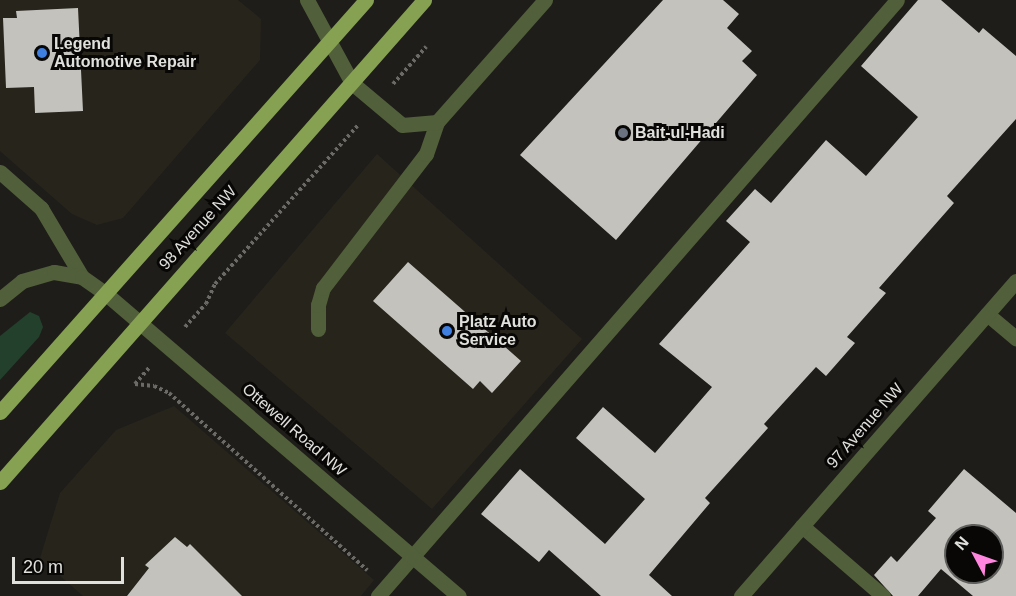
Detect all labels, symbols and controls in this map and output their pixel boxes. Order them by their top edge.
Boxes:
place label: Legend Automotive Repair [54,34,196,72]
marker: Legend Automotive Repair [35,46,49,60]
place label: Bait-ul-Hadi [635,123,725,143]
marker: Bait-ul-Hadi [616,126,630,140]
street label: 98 Avenue NW [155,182,241,274]
place label: Platz Auto Service [459,312,537,350]
marker: Platz Auto Service [440,324,454,338]
street label: 97 Avenue NW [823,379,907,473]
street label: Ottewell Road NW [238,380,350,480]
north arrow [944,524,1004,584]
text: N [951,533,972,553]
scale bar [15,545,128,583]
text: 20 m [23,557,63,577]

